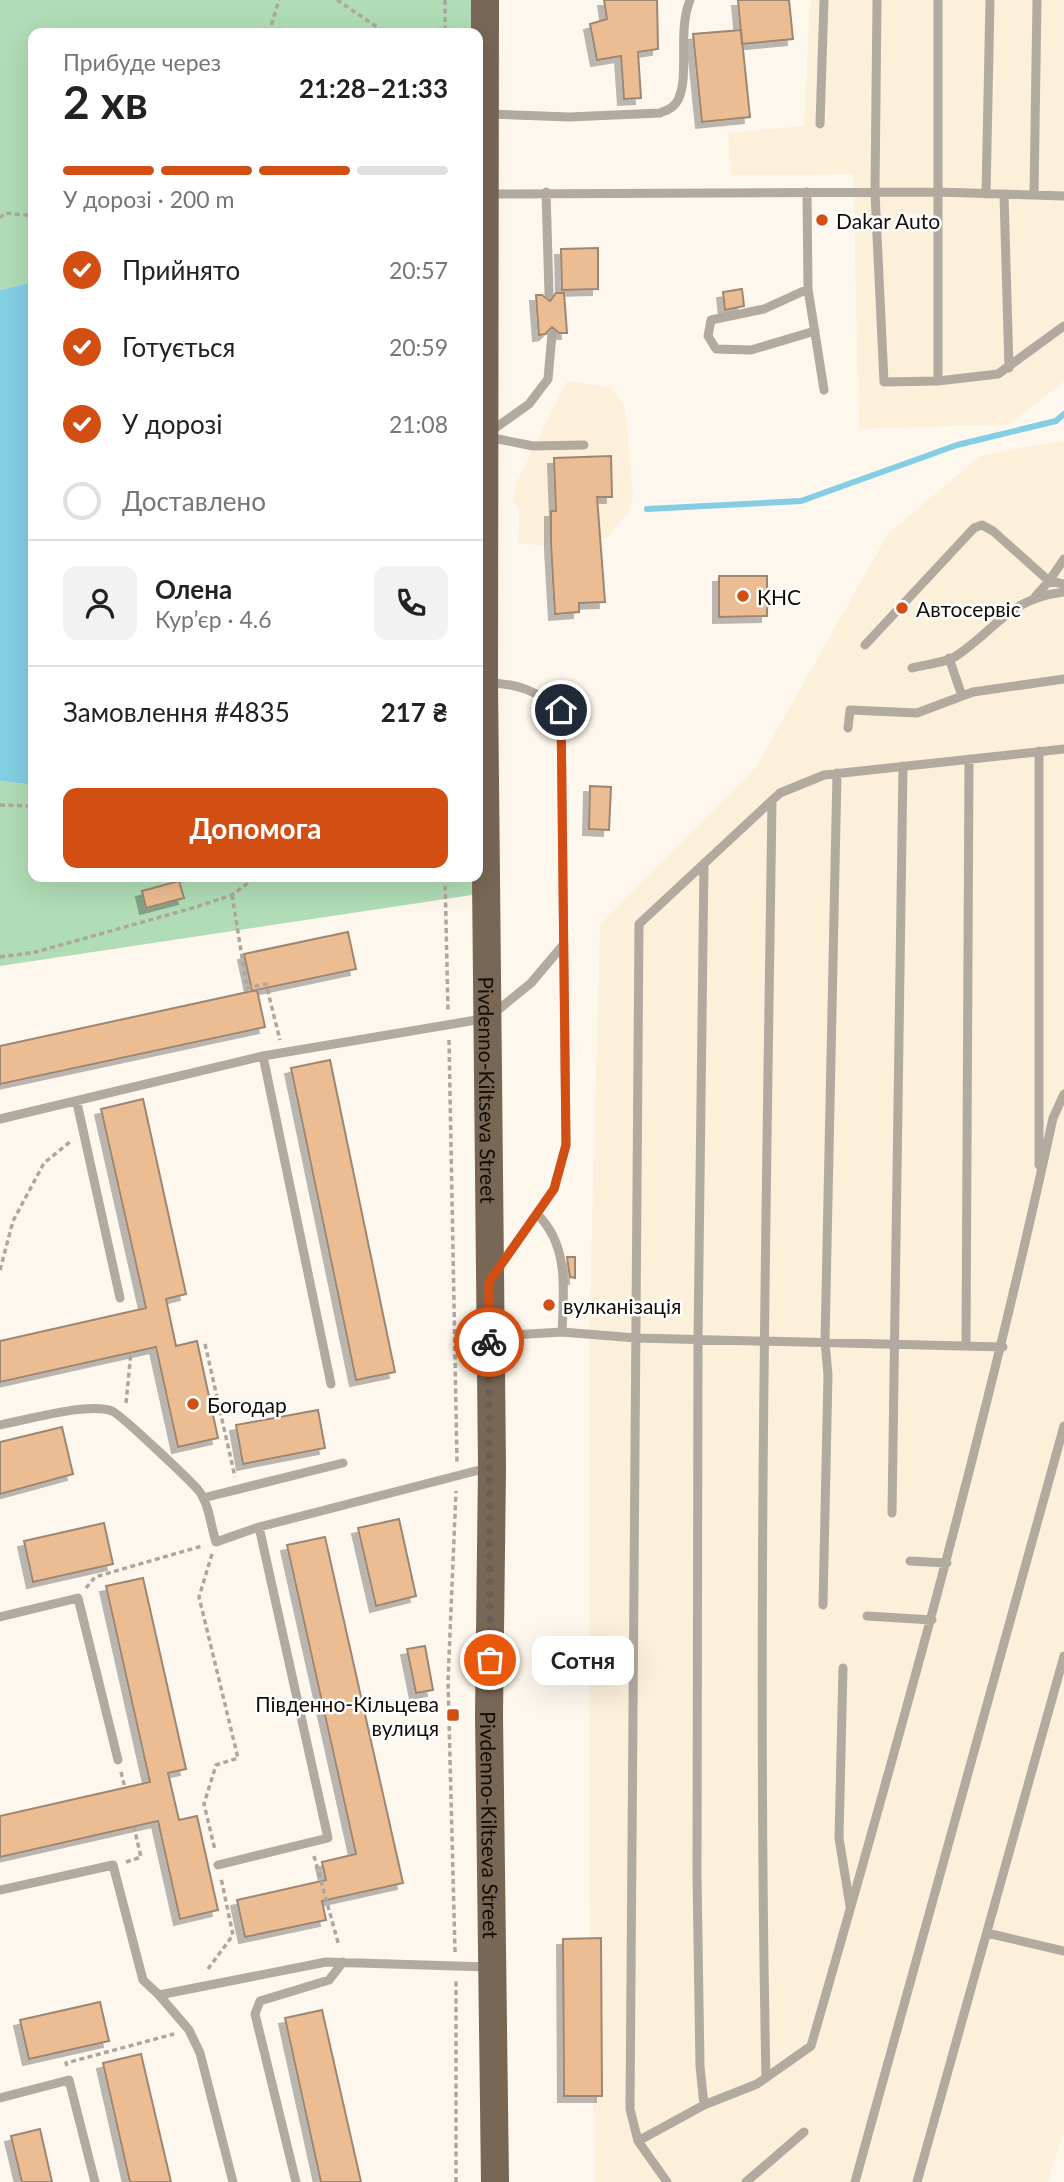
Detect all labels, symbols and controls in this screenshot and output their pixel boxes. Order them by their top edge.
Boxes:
text: Прибуде через [63,48,221,76]
text: 21:28–21:33 [299,72,448,104]
text: 2 хв [63,74,148,129]
text: У дорозі · 200 m [63,185,234,213]
place label: Dakar Auto [836,208,940,233]
marker: Dakar Auto [814,212,830,228]
icon: check [63,251,101,289]
text: Прийнято [122,254,240,286]
text: 20:57 [389,256,448,284]
icon: check [63,328,101,366]
text: Готується [122,331,235,363]
text: 20:59 [389,333,448,361]
icon: check [63,405,101,443]
text: У дорозі [122,408,222,440]
text: 21:08 [389,410,448,438]
text: Доставлено [122,485,266,517]
button: person [63,566,137,640]
button: phone [374,566,448,640]
text: Олена [155,573,232,605]
place label: КНС [757,584,801,609]
marker: КНС [735,588,751,604]
place label: Автосервіс [916,596,1021,621]
marker: Автосервіс [894,600,910,616]
text: Кур’єр · 4.6 [155,605,272,633]
pin [531,680,591,740]
icon: home [542,691,580,729]
text: Замовлення #4835 [63,696,290,728]
text: 217 ₴ [381,696,448,728]
button: Допомога [63,788,448,868]
street label: Pivdenno-Kiltseva Street [474,976,502,1204]
place label: вулканізація [563,1293,681,1318]
marker: вулканізація [541,1297,557,1313]
courier [454,1307,524,1377]
icon: bike [470,1323,508,1361]
place label: Богодар [207,1392,287,1417]
marker: Богодар [185,1396,201,1412]
pin [460,1630,520,1690]
callout: Сотня [532,1636,634,1684]
icon: bag [471,1641,509,1679]
text: Сотня [551,1646,615,1674]
place label: Південно-Кільцева вулиця [255,1691,439,1740]
marker: Південно-Кільцева вулиця [445,1707,461,1723]
street label: Pivdenno-Kiltseva Street [476,1711,504,1939]

